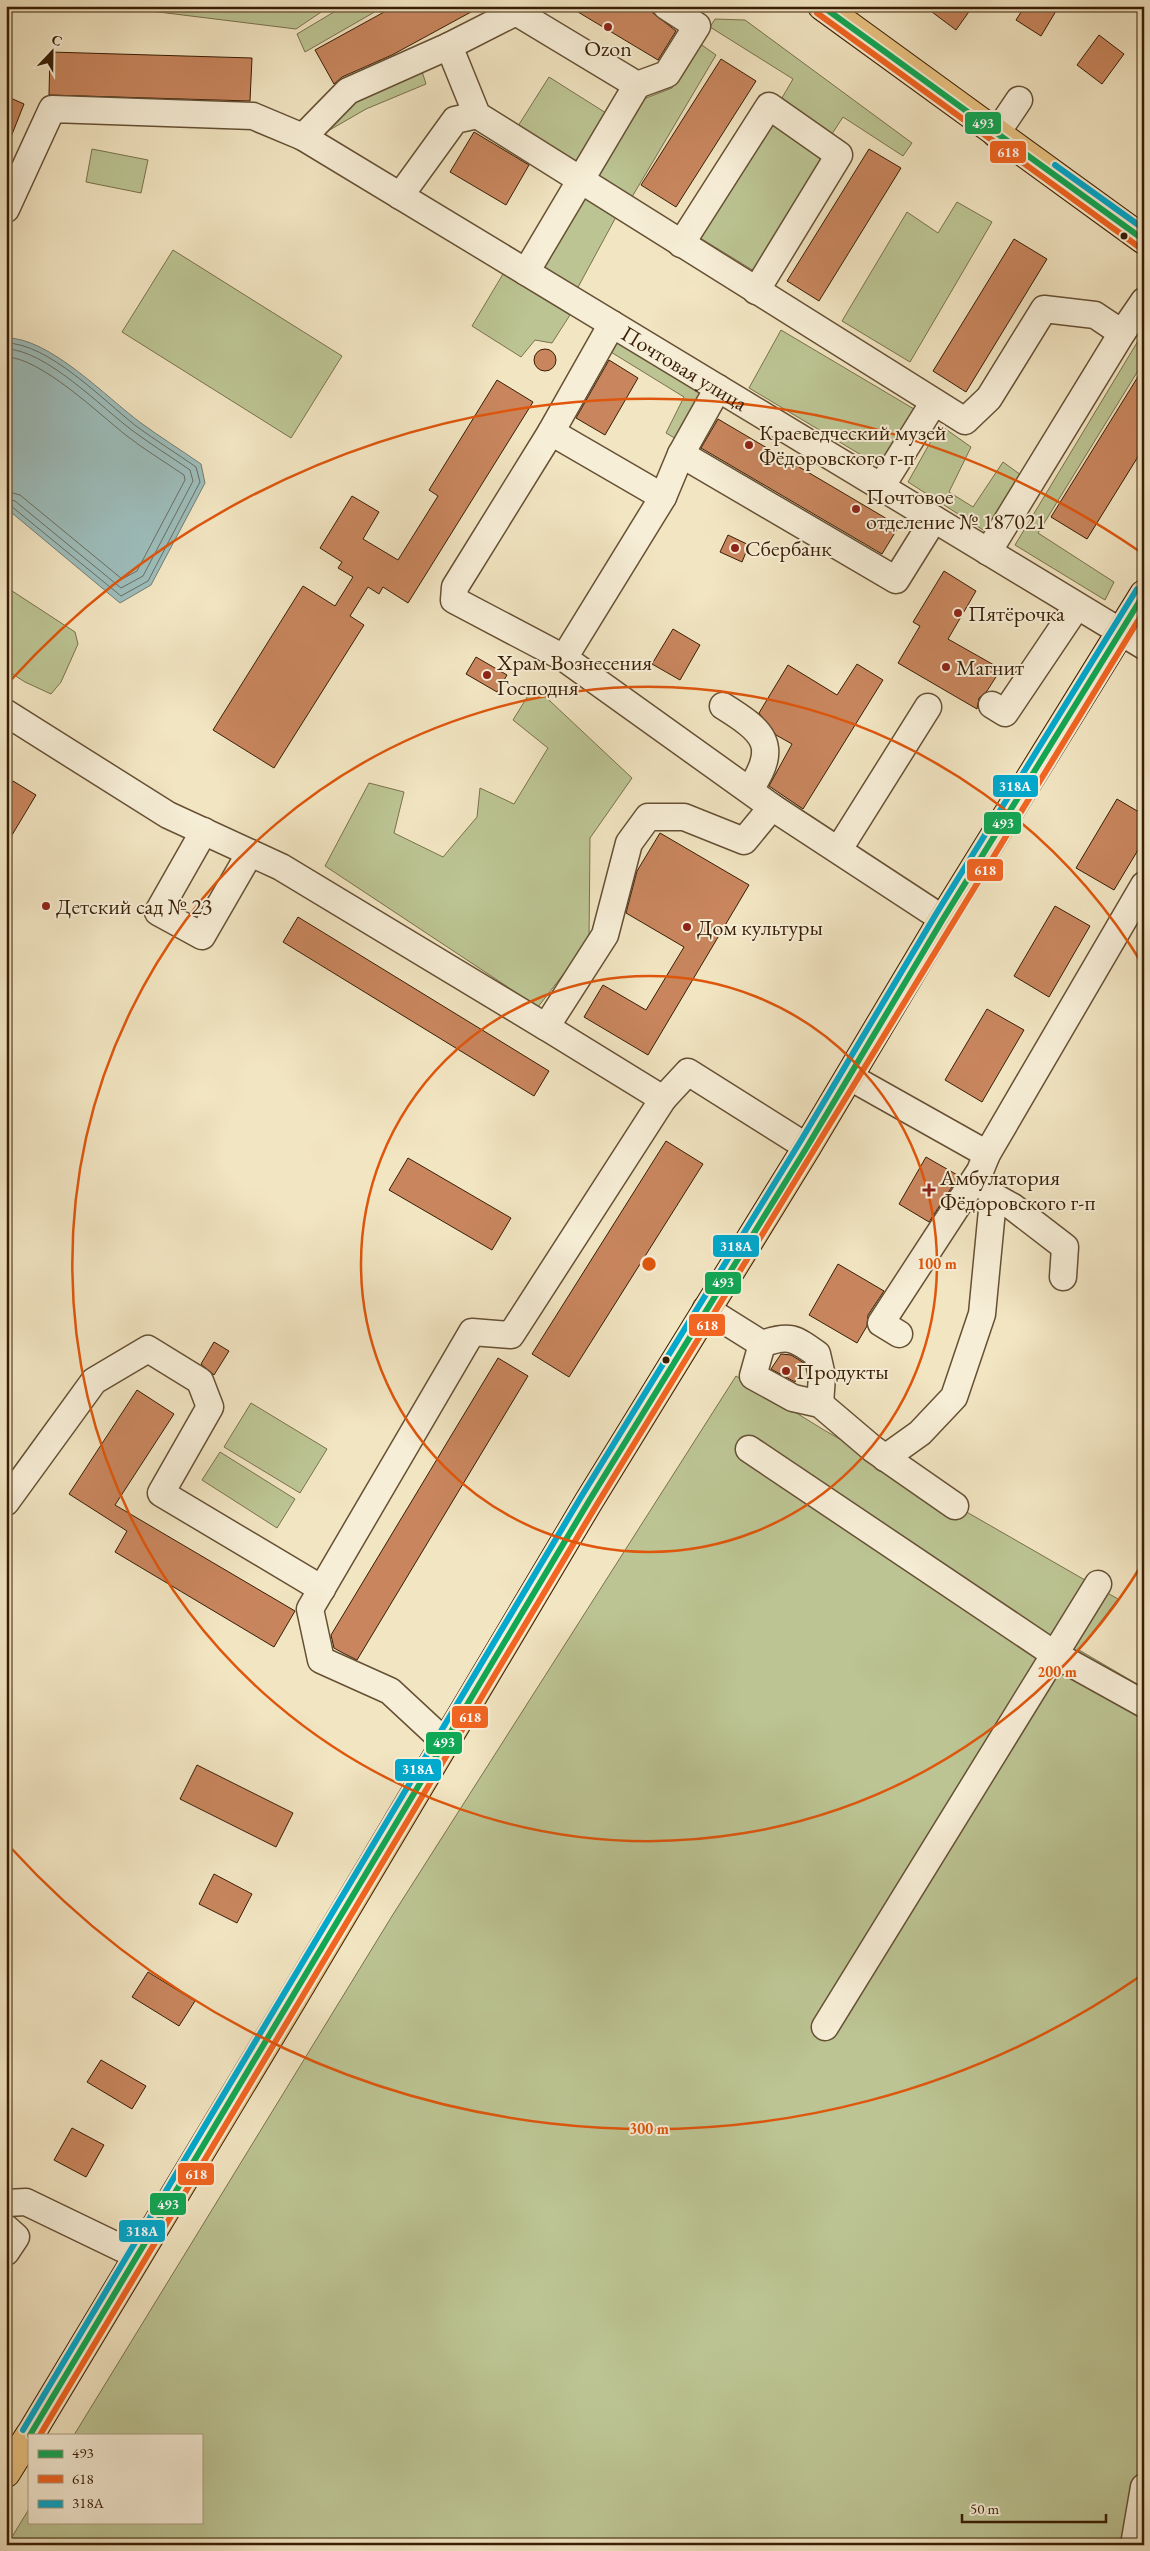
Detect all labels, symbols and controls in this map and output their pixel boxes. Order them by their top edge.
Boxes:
marker: Ozon [602,21,614,33]
north arrow [28,28,78,78]
text: С [49,30,65,50]
place label: Ozon [584,34,632,63]
line badge: 493 [964,111,1002,135]
text: 493 [972,114,994,132]
line badge: 618 [989,140,1027,164]
text: 618 [997,143,1019,161]
unlabelled marker [1119,231,1129,241]
street label: Почтовая улица [616,319,753,417]
place label: Краеведческий музей Фёдоровского г-п [759,418,947,472]
marker: Краеведческий музей Фёдоровского г-п [743,439,755,451]
place label: Почтовое отделение № 187021 [866,482,1046,536]
marker: Почтовое отделение № 187021 [850,503,862,515]
place label: Сбербанк [745,534,832,563]
marker: Сбербанк [729,542,741,554]
place label: Пятёрочка [968,599,1065,628]
marker: Пятёрочка [952,607,964,619]
place label: Храм Вознесения Господня [496,648,652,702]
place label: Магнит [956,653,1024,682]
marker: Магнит [940,661,952,673]
marker: Храм Вознесения Господня [481,669,493,681]
line badge: 318А [992,774,1039,798]
text: 318А [999,777,1032,795]
line badge: 493 [983,811,1022,835]
text: 493 [992,814,1014,832]
line badge: 618 [966,858,1004,882]
text: 618 [974,861,996,879]
place label: Детский сад № 23 [56,892,212,921]
marker: Детский сад № 23 [40,900,52,912]
place label: Дом культуры [697,913,823,942]
marker: Дом культуры [681,921,693,933]
place label: Амбулатория Фёдоровского г-п [939,1163,1095,1217]
marker: Амбулатория Фёдоровского г-п [922,1183,936,1197]
line badge: 318А [712,1234,760,1258]
text: 318А [720,1237,753,1255]
text: 100 m [917,1254,957,1273]
centre of rings [640,1255,658,1273]
line badge: 493 [704,1271,742,1295]
text: 493 [712,1273,734,1291]
line badge: 618 [688,1313,726,1337]
text: 618 [696,1316,718,1334]
unlabelled marker [661,1355,671,1365]
place label: Продукты [796,1357,889,1386]
marker: Продукты [780,1365,792,1377]
text: 200 m [1037,1662,1077,1681]
line badge: 618 [451,1705,489,1729]
text: 618 [459,1708,481,1726]
line badge: 493 [425,1731,463,1755]
text: 493 [433,1733,455,1751]
line badge: 318А [394,1758,442,1782]
text: 318А [402,1760,435,1778]
text: 300 m [629,2119,669,2138]
line badge: 618 [177,2162,215,2186]
text: 618 [185,2165,207,2183]
line badge: 493 [149,2192,187,2216]
text: 493 [157,2195,179,2213]
line badge: 318А [118,2219,166,2243]
text: 318А [126,2222,159,2240]
legend [28,2434,202,2524]
text: 493 [72,2443,94,2462]
text: 618 [72,2469,94,2488]
scale bar [962,2491,1106,2523]
text: 318А [72,2493,105,2512]
text: 50 m [970,2499,999,2518]

